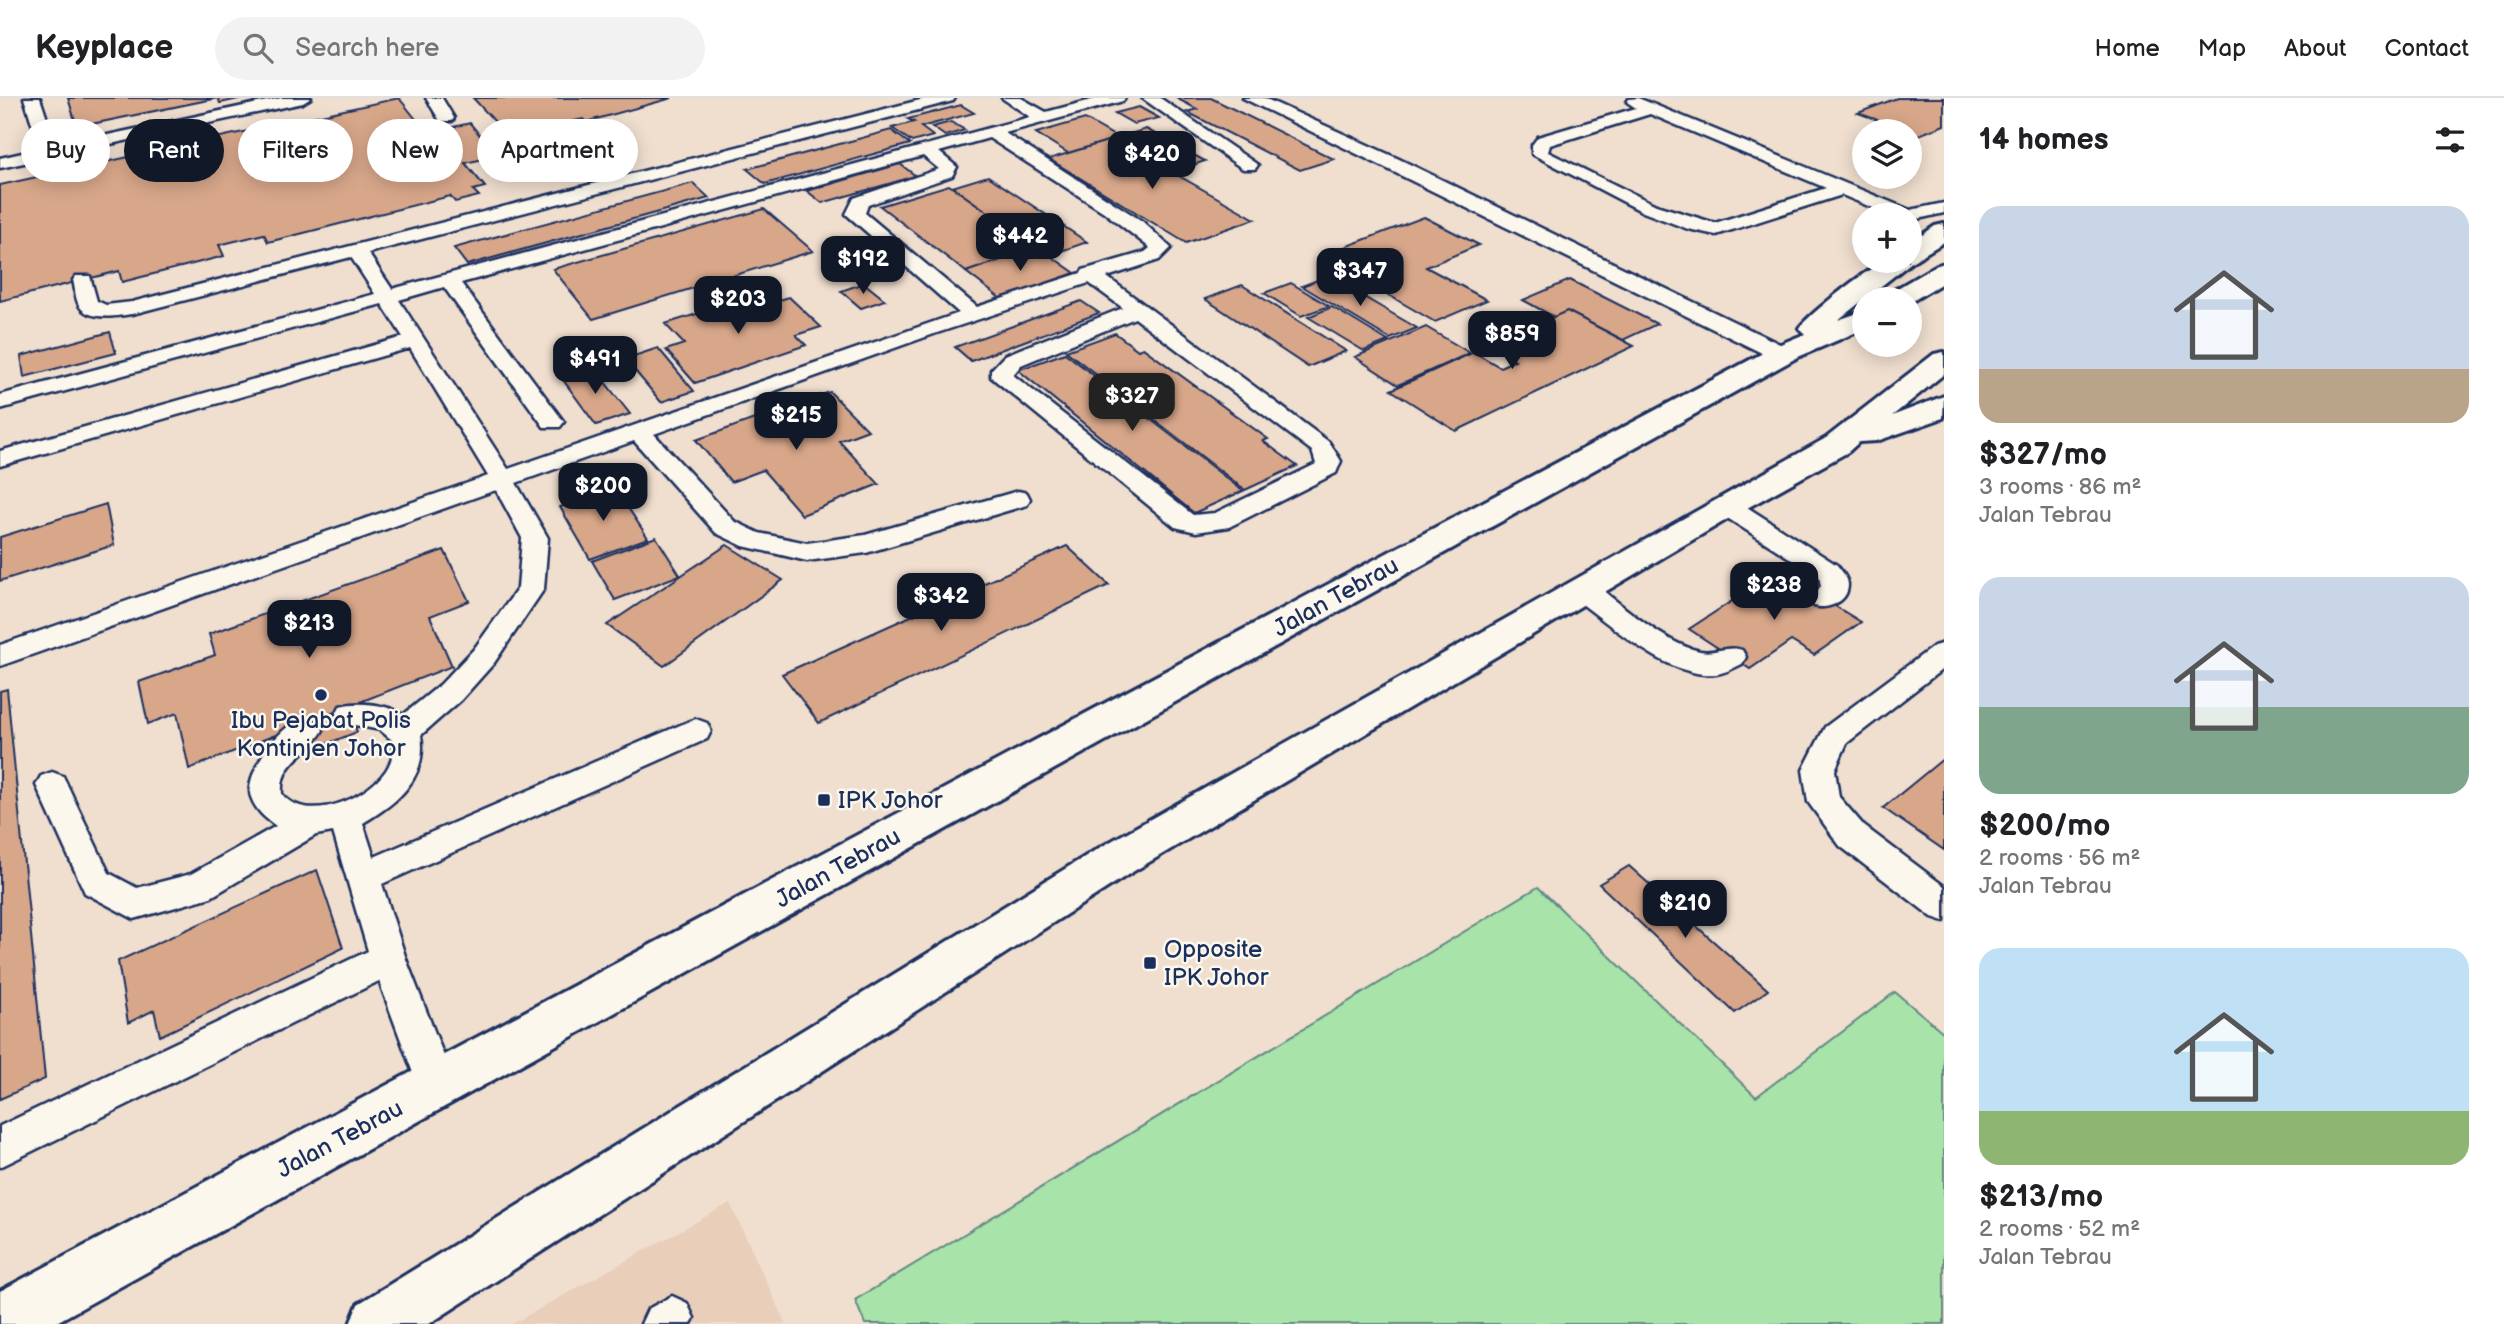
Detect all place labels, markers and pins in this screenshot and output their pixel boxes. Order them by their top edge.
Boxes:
pin: $420 [1111,132,1193,191]
pin: $442 [979,214,1061,273]
pin: $192 [822,236,904,296]
pin: $347 [1319,248,1401,308]
pin: $203 [697,276,779,336]
pin: $859 [1471,312,1553,371]
pin: $491 [554,336,636,396]
pin: $327 [1091,374,1173,433]
pin: $215 [755,392,837,452]
pin: $200 [562,464,644,523]
pin: $238 [1733,562,1815,622]
pin: $342 [900,574,982,633]
pin: $213 [268,601,350,660]
marker: Ibu Pejabat Polis Kontinjen Johor [313,687,329,703]
place label: Ibu Pejabat Polis Kontinjen Johor [231,706,411,763]
place label: IPK Johor [838,786,943,815]
marker: IPK Johor [816,792,832,808]
pin: $210 [1644,880,1726,940]
place label: Opposite IPK Johor [1164,935,1269,992]
marker: Opposite IPK Johor [1142,955,1158,971]

